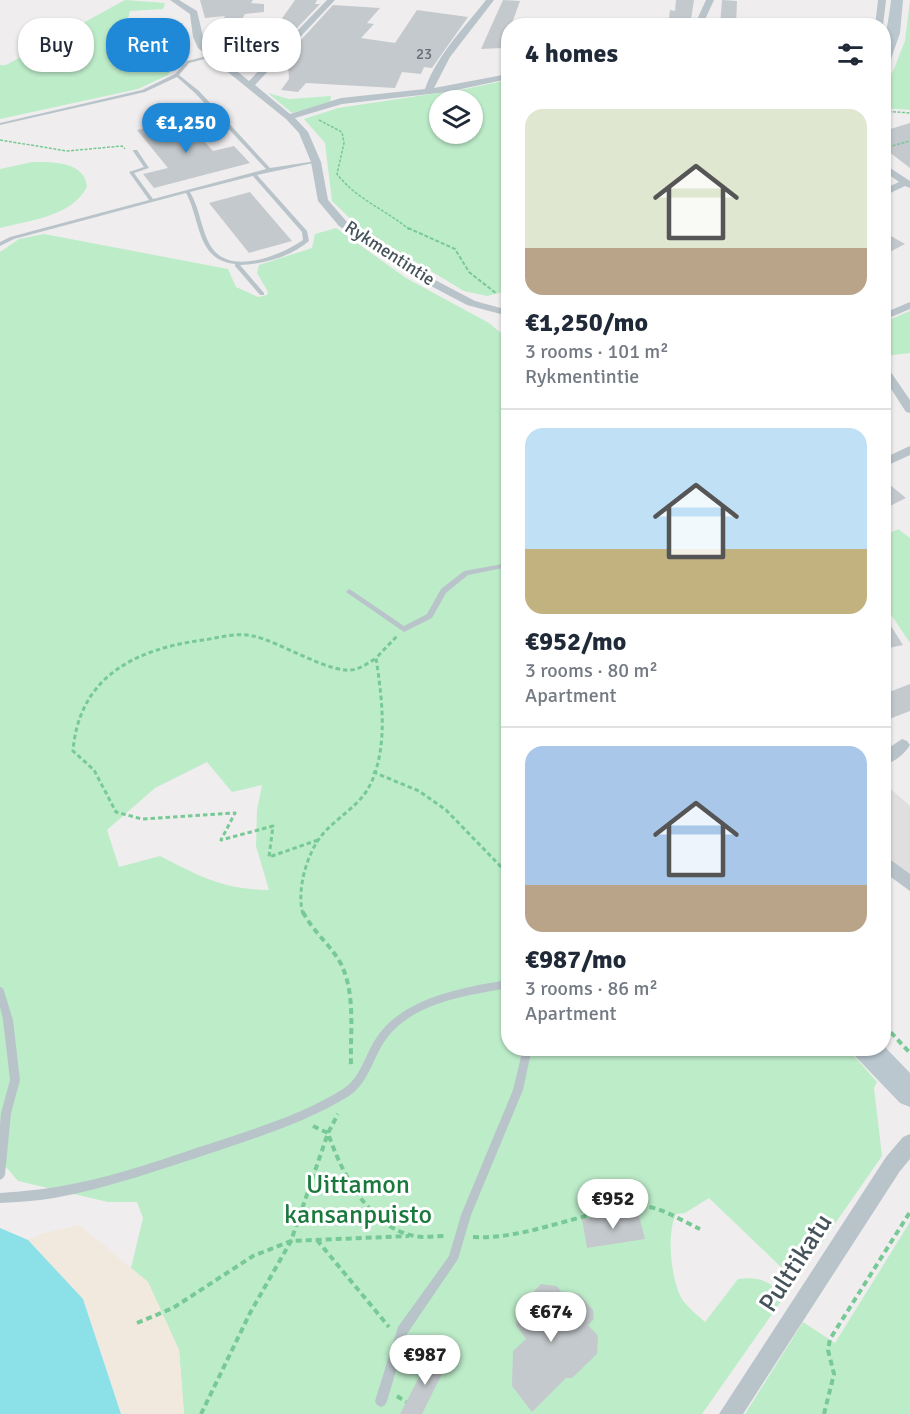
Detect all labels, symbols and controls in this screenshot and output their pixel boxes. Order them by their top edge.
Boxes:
chip: Buy [18,18,94,72]
chip: Rent [106,18,190,72]
chip: Filters [202,18,301,72]
text: 4 homes [525,38,618,70]
icon: filters [834,38,867,71]
house number: 23 [416,45,432,63]
map controls [429,90,483,144]
button: layers [429,90,483,144]
pin: €1,250 [137,103,235,154]
text: €1,250 [156,110,216,135]
icon: home [642,148,750,256]
street label: Rykmentintie [341,216,439,290]
text: €1,250/mo [525,307,648,339]
text: 3 rooms · 101 m² [525,339,669,364]
text: Rykmentintie [525,364,639,389]
icon: home [642,467,750,575]
text: €952/mo [525,626,626,658]
text: 3 rooms · 80 m² [525,658,658,683]
text: Apartment [525,683,617,708]
icon: home [642,785,750,893]
text: €987/mo [525,944,626,976]
text: 3 rooms · 86 m² [525,976,658,1001]
text: Apartment [525,1001,617,1026]
park label: Uittamon kansanpuisto [284,1169,432,1231]
pin: €952 [577,1179,649,1230]
text: €952 [591,1186,635,1211]
street label: Pulttikatu [752,1208,840,1318]
pin: €674 [515,1292,587,1343]
text: €674 [529,1299,573,1324]
pin: €987 [389,1335,461,1386]
text: €987 [403,1342,447,1367]

